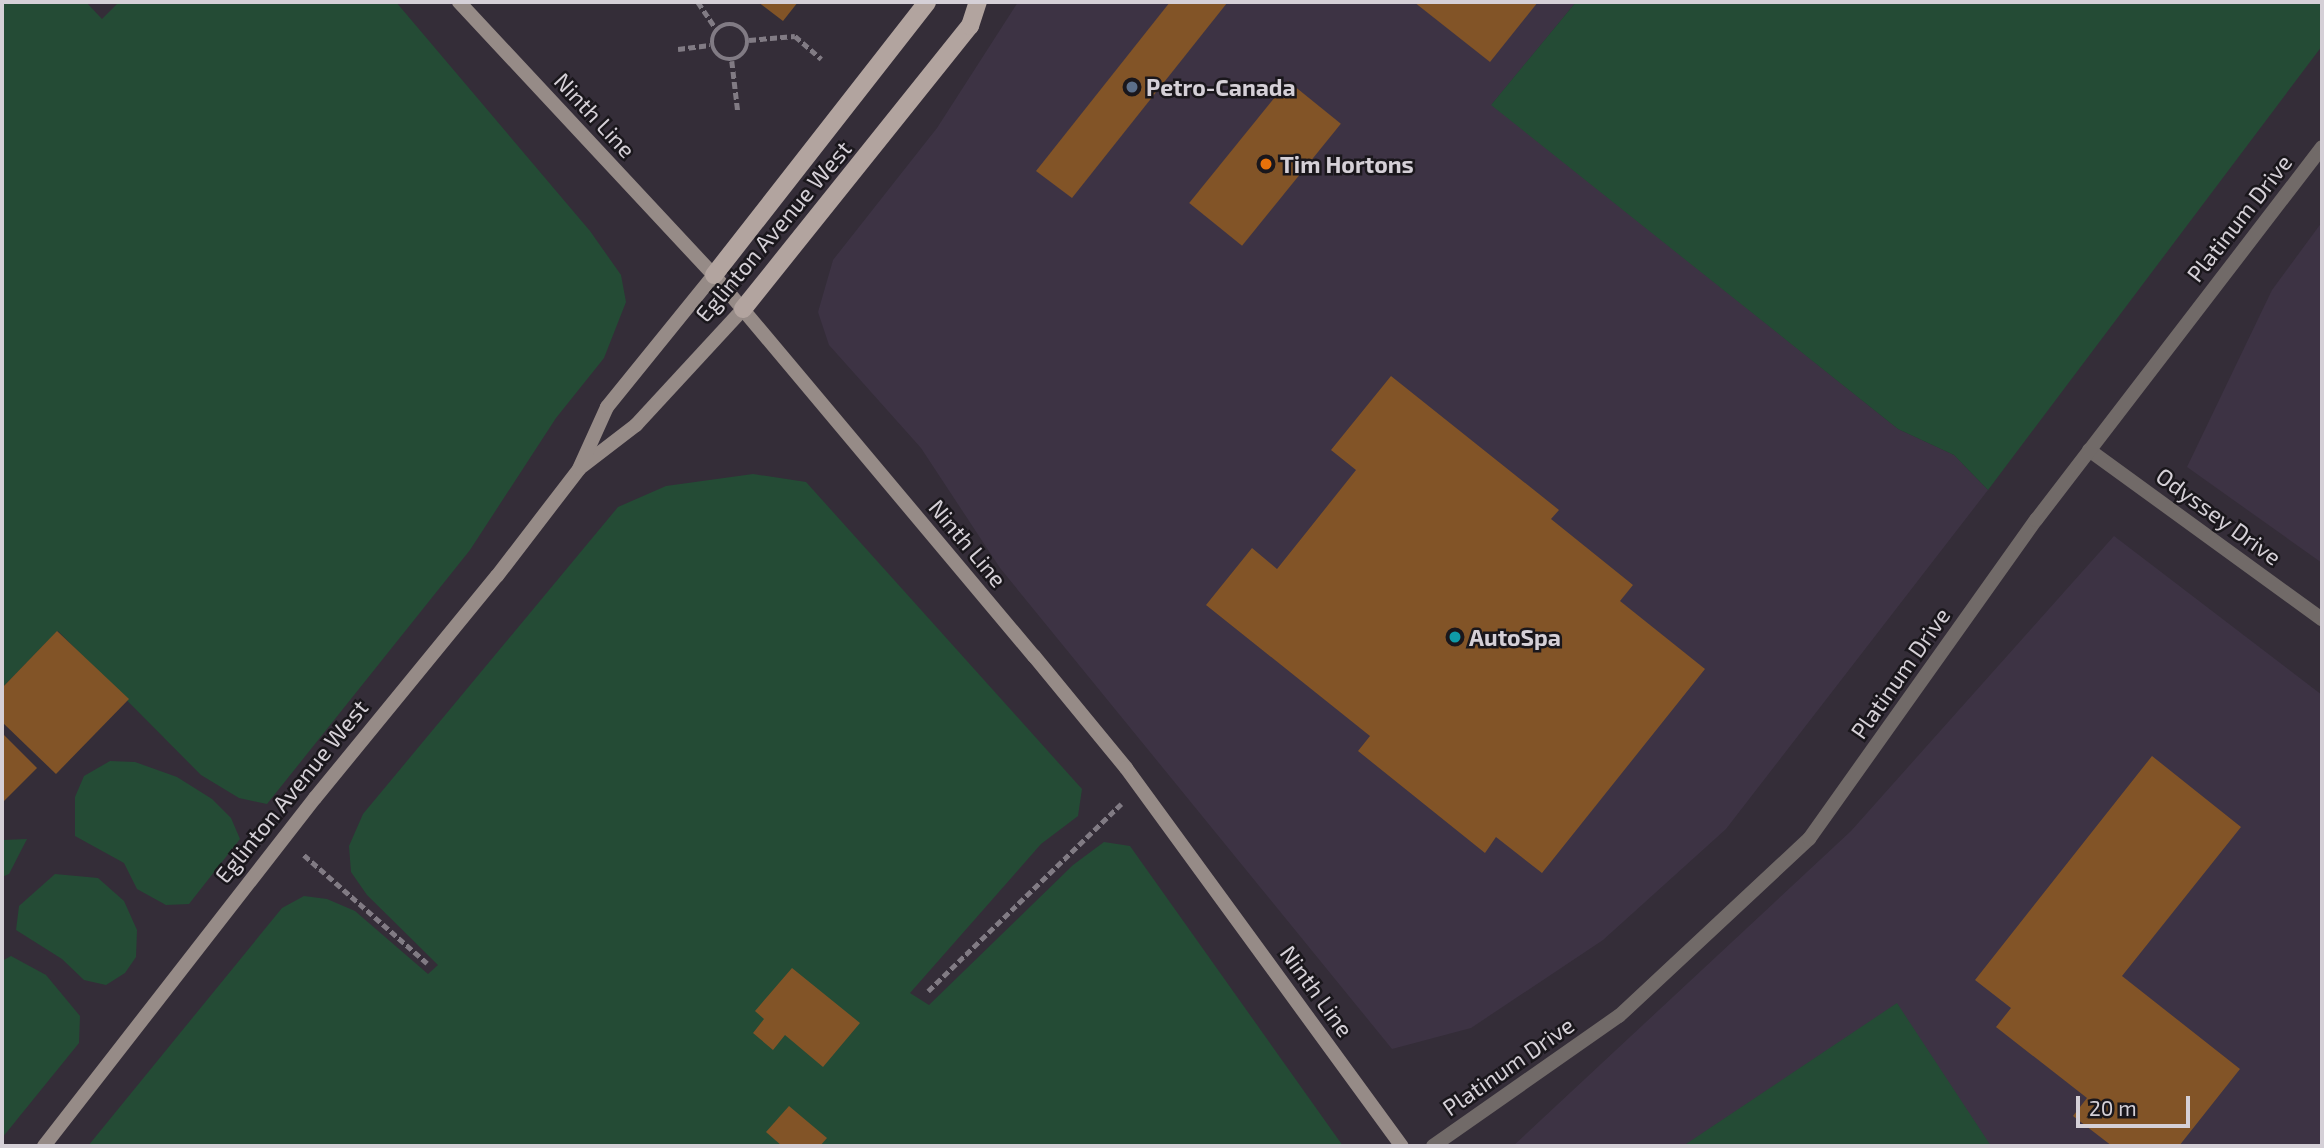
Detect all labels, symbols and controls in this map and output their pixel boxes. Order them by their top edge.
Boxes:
street label: Ninth Line [549,67,641,163]
place label: Petro-Canada [1146,73,1296,101]
marker: Petro-Canada [1124,79,1140,95]
street label: Eglinton Avenue West [689,135,857,327]
street label: Platinum Drive [2181,149,2297,287]
place label: Tim Hortons [1280,150,1414,178]
marker: Tim Hortons [1258,156,1274,172]
street label: Odyssey Drive [2151,461,2287,571]
street label: Ninth Line [923,494,1013,592]
street label: Platinum Drive [1845,602,1955,744]
place label: AutoSpa [1469,623,1561,651]
marker: AutoSpa [1447,629,1463,645]
street label: Eglinton Avenue West [208,694,374,888]
street label: Ninth Line [1275,940,1359,1042]
street label: Platinum Drive [1437,1011,1579,1121]
scale bar [2079,1082,2193,1126]
text: 20 m [2089,1095,2137,1120]

